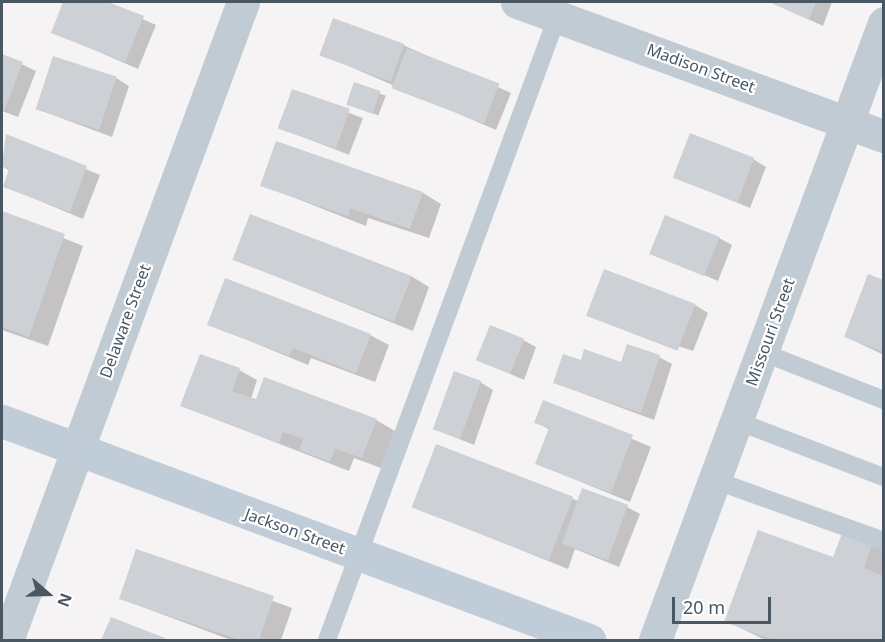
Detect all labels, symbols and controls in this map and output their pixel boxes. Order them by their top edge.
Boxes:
street label: Madison Street [644,40,758,96]
street label: Delaware Street [96,262,154,380]
street label: Missouri Street [742,276,798,388]
street label: Jackson Street [242,504,348,558]
north arrow [18,564,78,624]
scale bar [675,585,774,623]
text: N [52,590,77,610]
text: 20 m [683,595,725,619]

